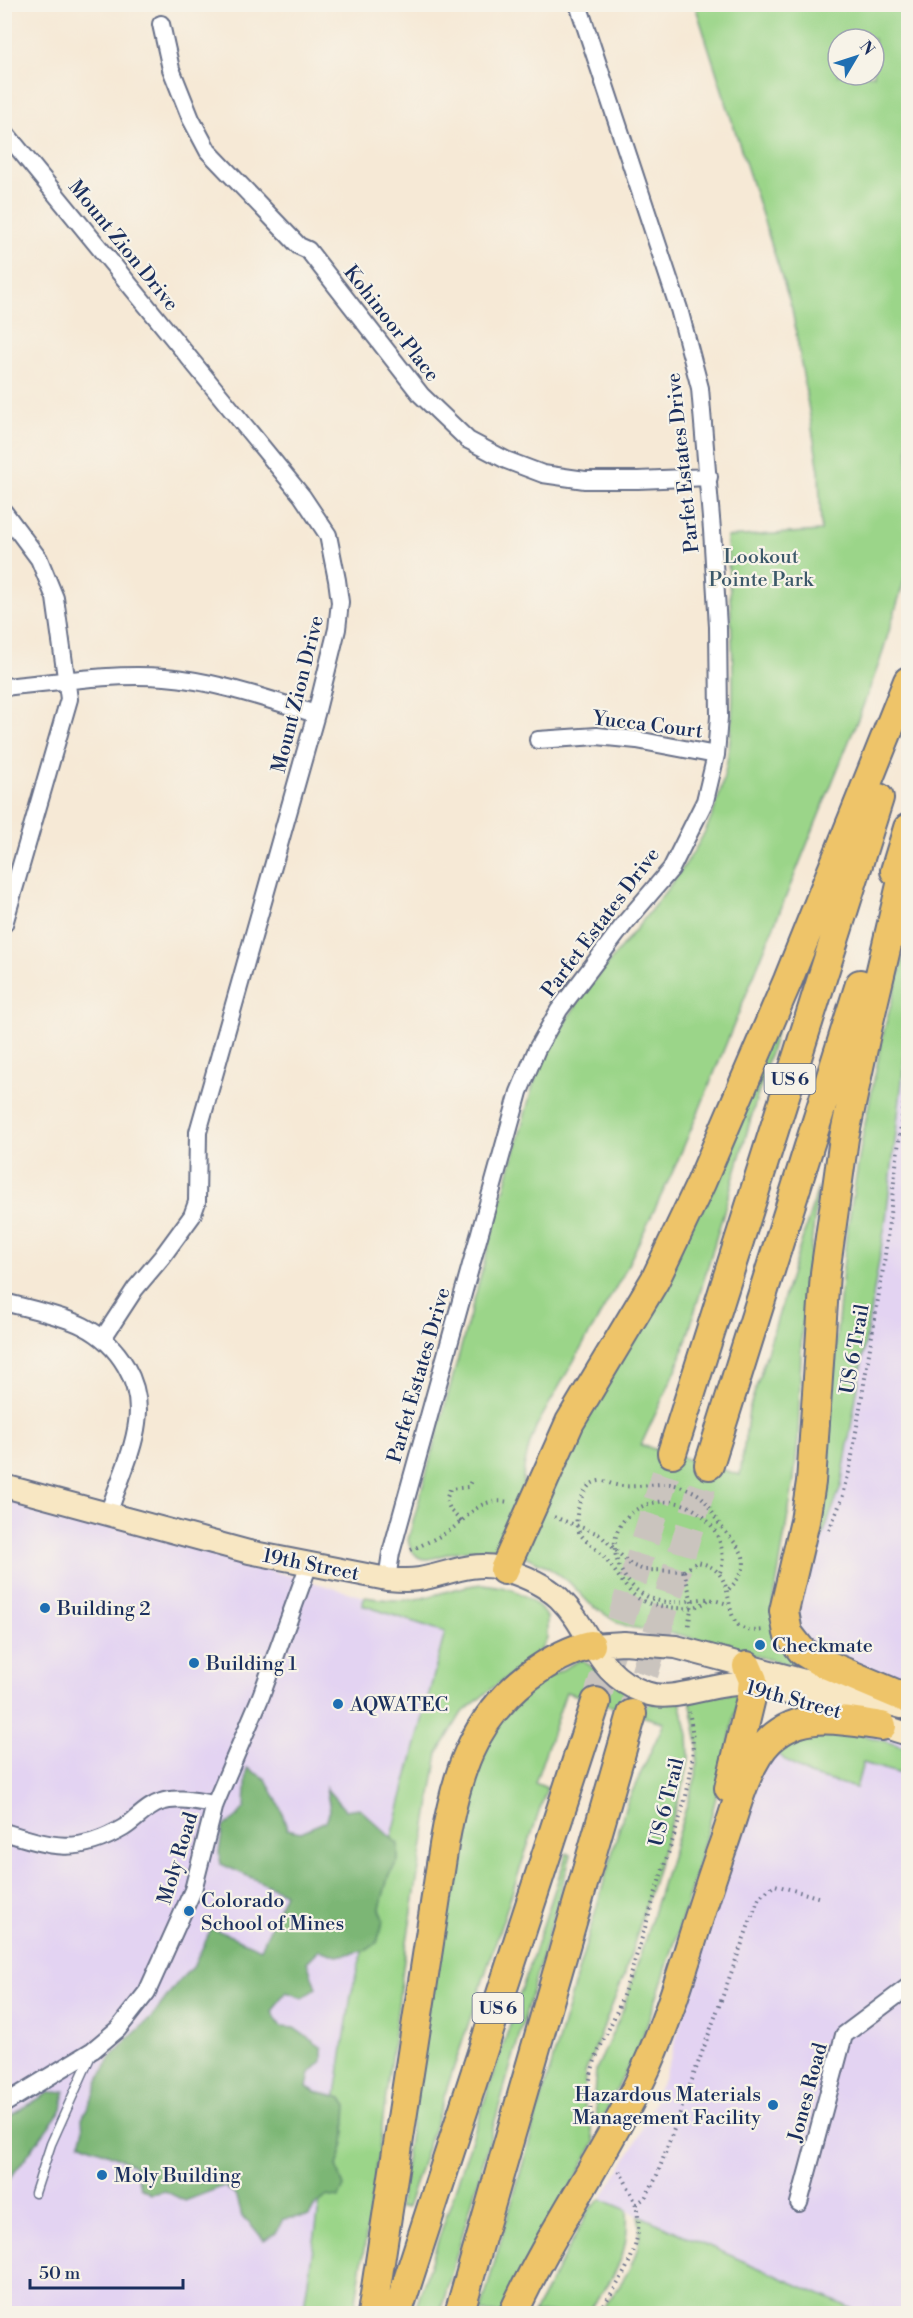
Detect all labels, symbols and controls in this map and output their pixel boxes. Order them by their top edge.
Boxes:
north arrow [826,27,886,87]
text: N [855,37,879,60]
street label: Mount Zion Drive [62,175,183,316]
street label: Kohinoor Place [337,261,444,387]
street label: Parfet Estates Drive [662,371,705,554]
park label: Lookout Pointe Park [709,545,815,593]
street label: Mount Zion Drive [267,613,330,776]
street label: Yucca Court [591,706,704,745]
street label: Parfet Estates Drive [537,843,666,1003]
road number: US 6 [764,1064,816,1094]
street label: Parfet Estates Drive [382,1285,456,1466]
street label: US 6 Trail [835,1302,876,1396]
street label: 19th Street [260,1544,361,1587]
place label: Building 2 [56,1597,151,1622]
marker: Building 2 [38,1601,52,1615]
place label: Checkmate [772,1634,873,1659]
marker: Checkmate [753,1638,767,1652]
place label: Building 1 [205,1652,297,1677]
marker: Building 1 [187,1656,201,1670]
street label: 19th Street [743,1676,844,1725]
place label: AQWATEC [349,1693,448,1718]
marker: AQWATEC [331,1697,345,1711]
street label: US 6 Trail [644,1755,691,1849]
street label: Moly Road [153,1809,204,1908]
place label: Colorado School of Mines [201,1889,344,1937]
marker: Colorado School of Mines [182,1904,196,1918]
road number: US 6 [472,1993,524,2023]
street label: Jones Road [783,2040,834,2145]
place label: Hazardous Materials Management Facility [572,2083,761,2131]
marker: Hazardous Materials Management Facility [766,2098,780,2112]
place label: Moly Building [114,2164,242,2189]
marker: Moly Building [95,2168,109,2182]
scale bar [30,2252,183,2290]
text: 50 m [39,2262,81,2285]

